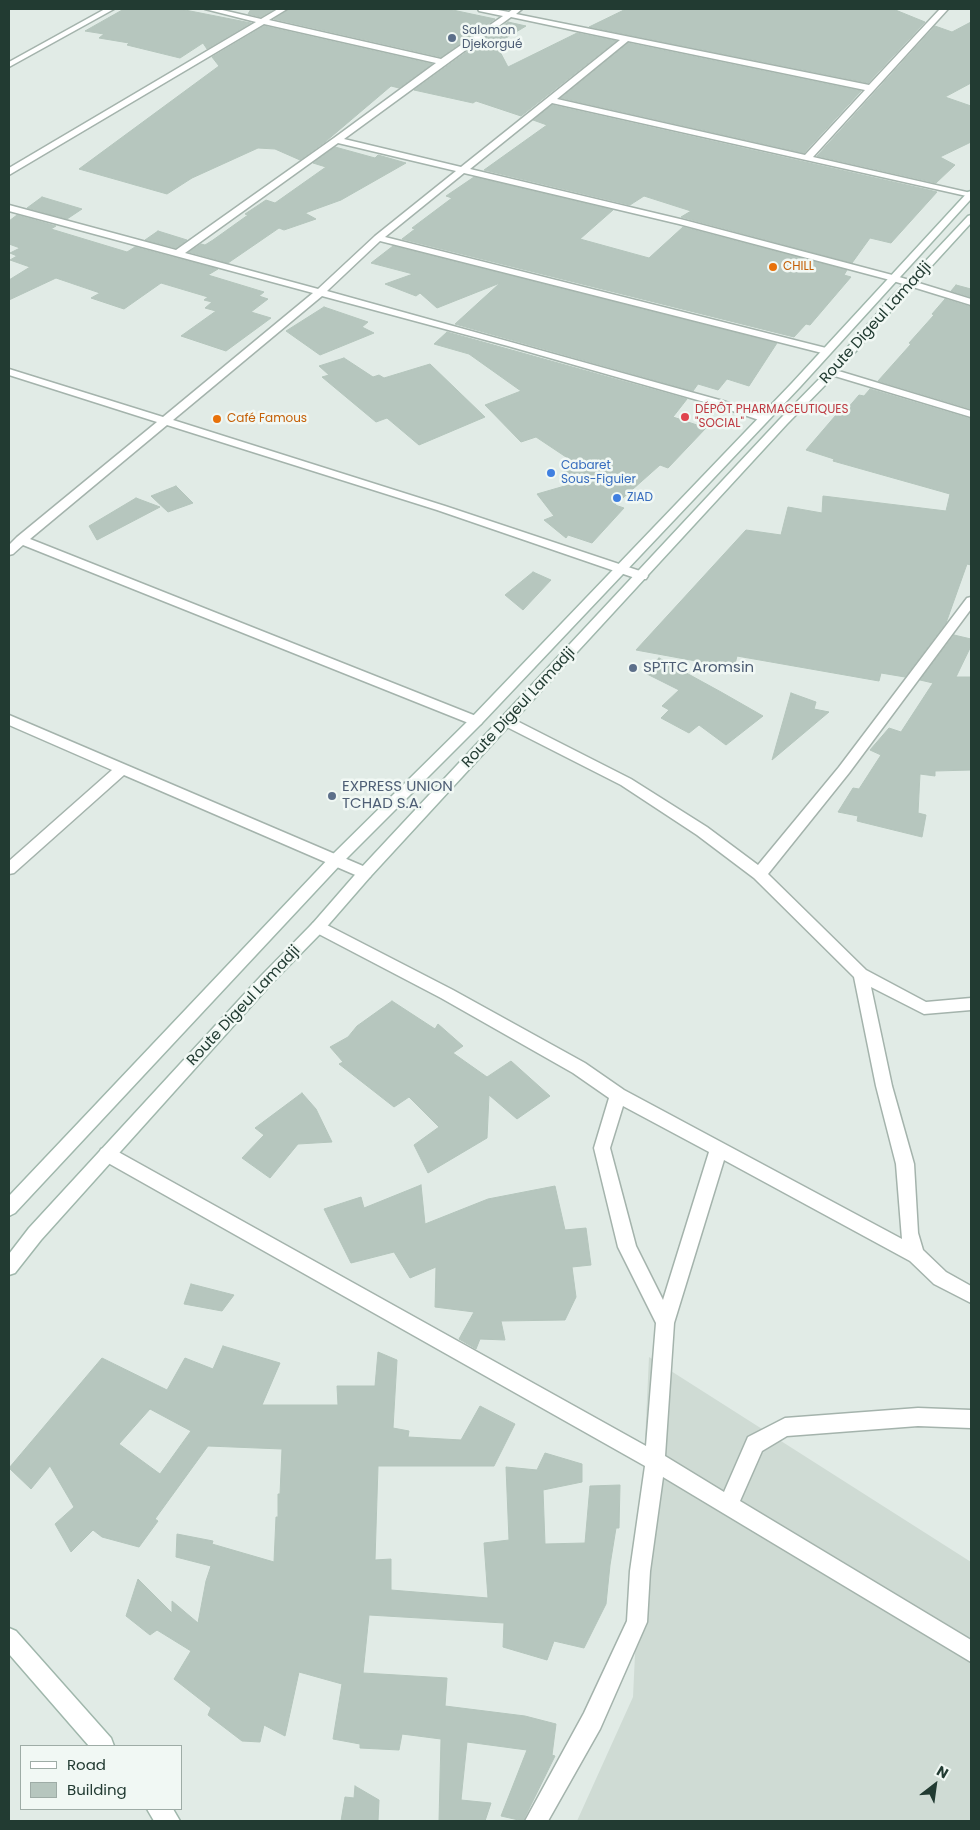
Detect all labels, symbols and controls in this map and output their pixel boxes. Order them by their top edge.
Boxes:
place label: Salomon Djekorgué [462,24,522,52]
marker: Salomon Djekorgué [446,32,458,44]
street label: Route Digeul Lamadji [816,258,936,388]
place label: CHILL [783,260,814,274]
marker: CHILL [767,261,779,273]
place label: DÉPÔT PHARMACEUTIQUES "SOCIAL" [695,403,848,431]
marker: DÉPÔT PHARMACEUTIQUES "SOCIAL" [679,411,691,423]
place label: Café Famous [227,412,307,426]
marker: Café Famous [211,413,223,425]
place label: Cabaret Sous-Figuier [561,459,636,487]
marker: Cabaret Sous-Figuier [545,467,557,479]
place label: ZIAD [627,491,653,505]
marker: ZIAD [611,492,623,504]
street label: Route Digeul Lamadji [459,644,579,772]
place label: SPTTC Aromsin [643,659,754,677]
marker: SPTTC Aromsin [627,662,639,674]
place label: EXPRESS UNION TCHAD S.A. [342,778,453,813]
marker: EXPRESS UNION TCHAD S.A. [326,790,338,802]
street label: Route Digeul Lamadji [184,942,304,1070]
legend [20,1745,182,1810]
text: Road [67,1754,106,1775]
north arrow [910,1760,960,1810]
text: N [933,1761,952,1783]
text: Building [67,1779,127,1800]

